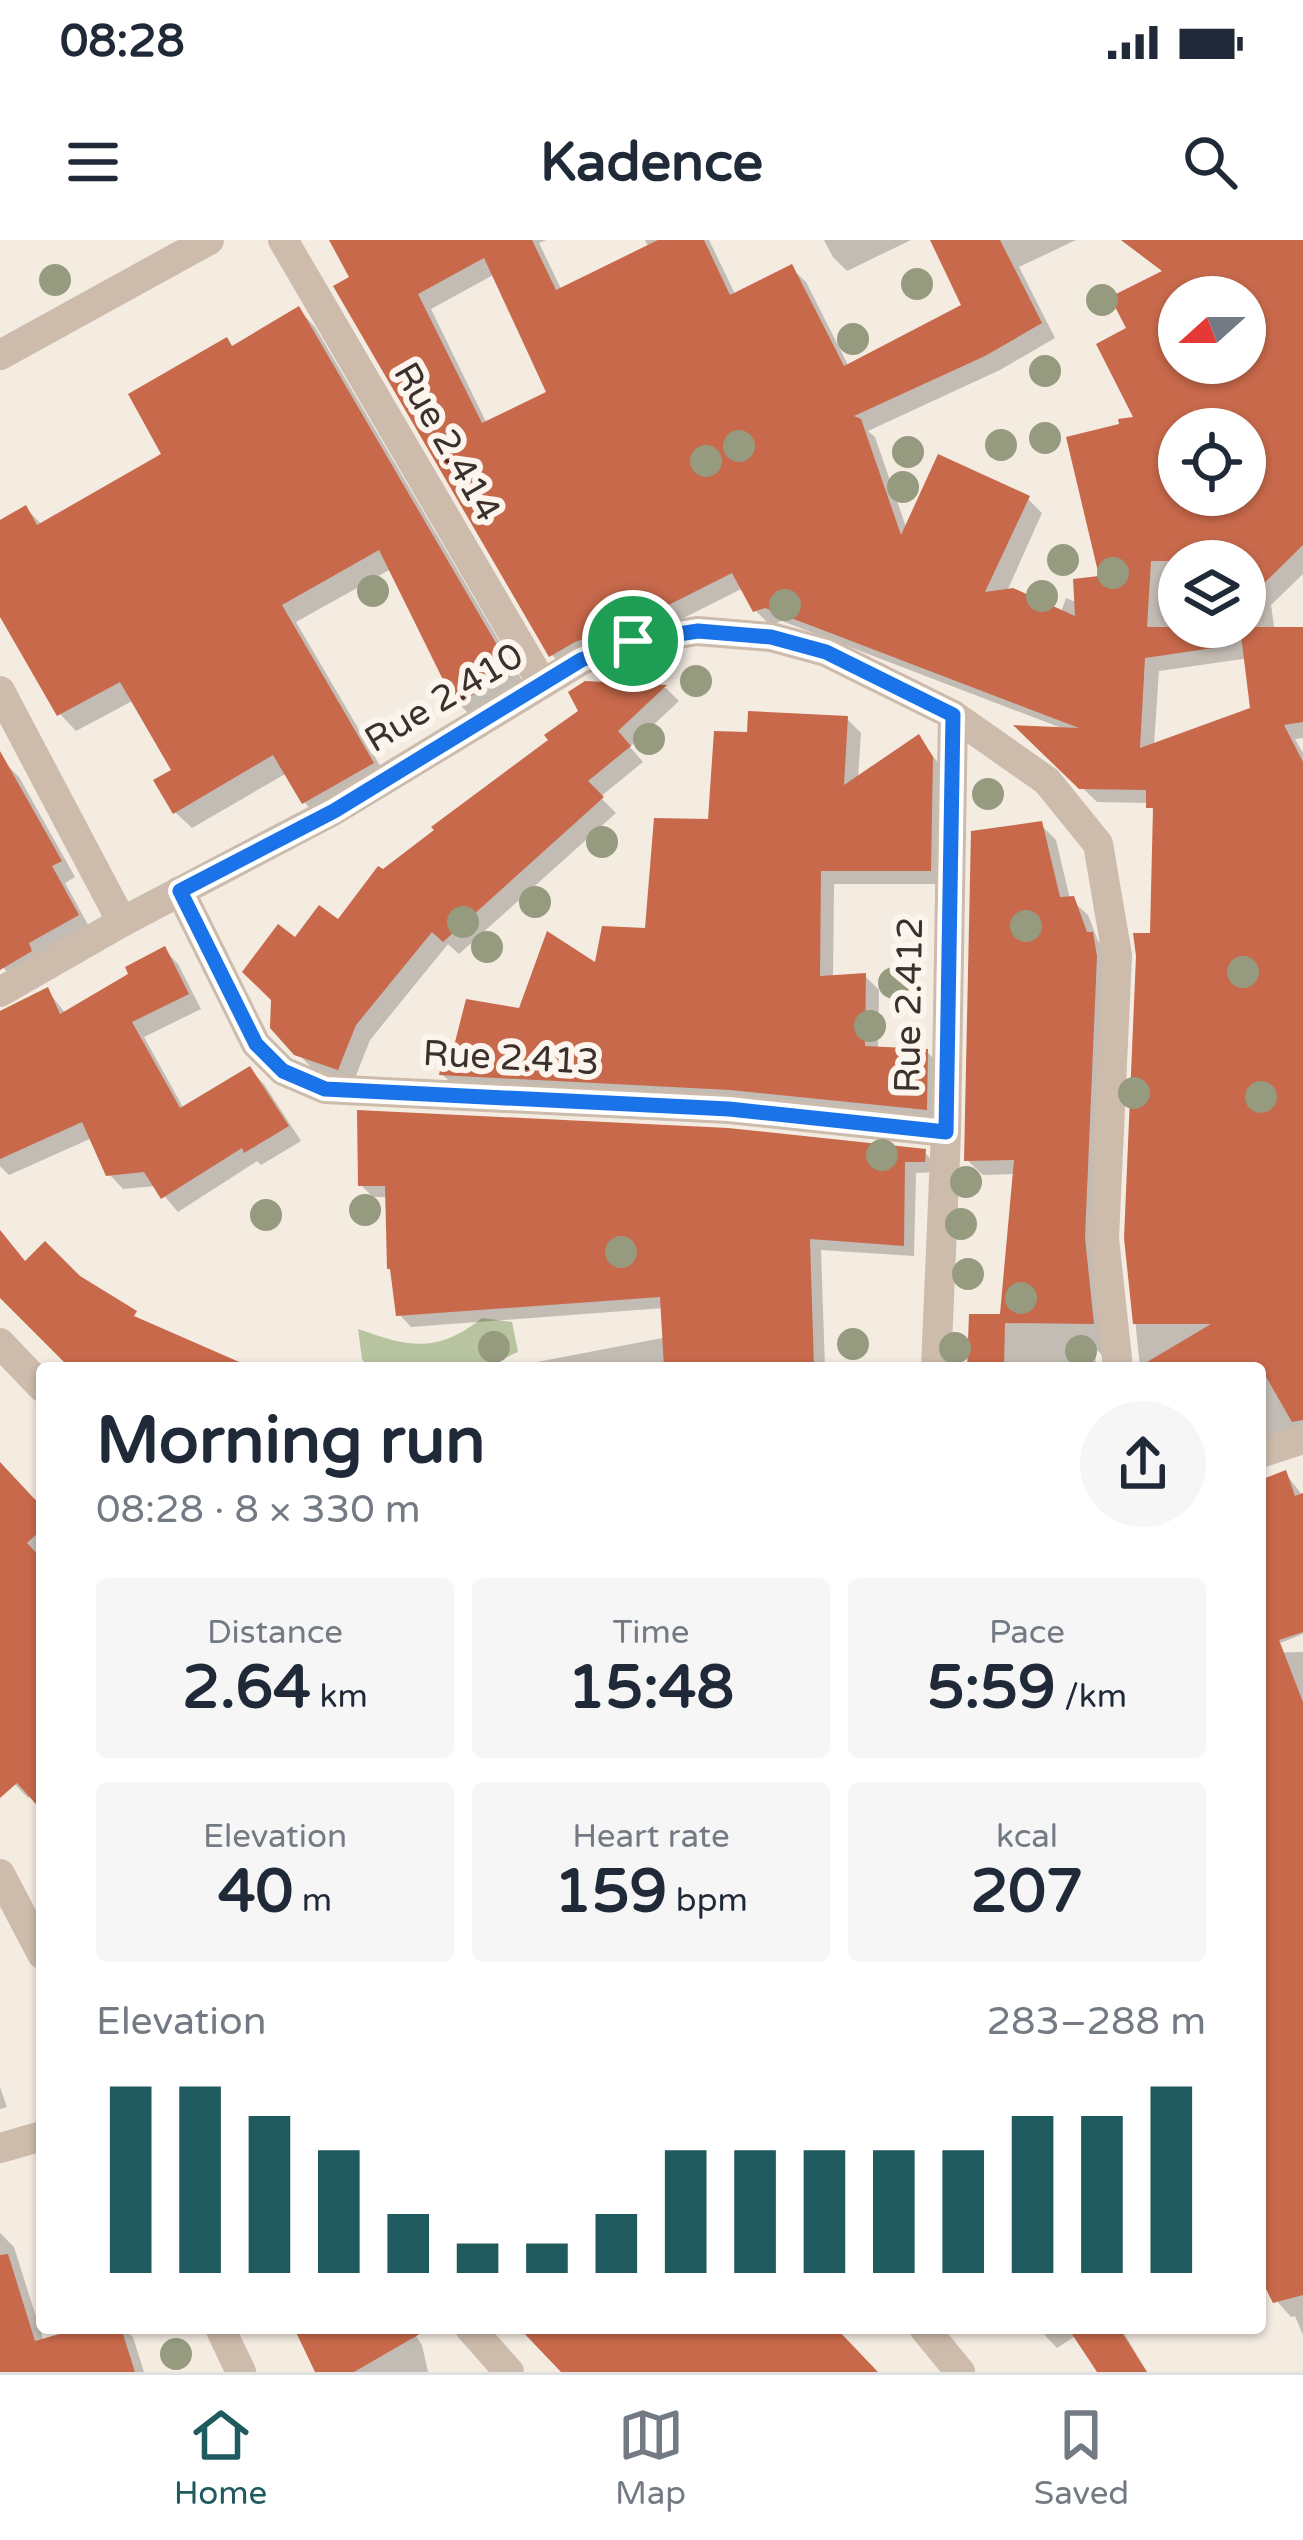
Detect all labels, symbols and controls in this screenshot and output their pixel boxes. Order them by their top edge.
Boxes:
text: 08:28 [60,15,185,69]
icon: menu [60,129,126,195]
icon: search [1177,129,1243,195]
text: Kadence [540,130,763,195]
north arrow [1158,276,1266,384]
map controls [1158,276,1266,648]
street label: Rue 2.414 [384,355,510,529]
button: locate [1158,408,1266,516]
button: layers [1158,540,1266,648]
pin [582,590,684,692]
icon: arrive [600,608,666,674]
street label: Rue 2.410 [357,634,531,762]
street label: Rue 2.412 [886,916,932,1094]
street label: Rue 2.413 [422,1032,600,1084]
text: Morning run [96,1401,486,1481]
button: share [1080,1401,1206,1527]
text: 08:28 · 8 × 330 m [96,1486,421,1533]
text: Distance [207,1613,343,1652]
text: Time [613,1613,689,1652]
text: Pace [989,1613,1065,1652]
text: 2.64 [182,1652,311,1724]
text: 15:48 [568,1652,734,1724]
text: 5:59 [927,1652,1056,1724]
text: km [311,1677,368,1716]
text: /km [1056,1677,1127,1716]
text: Elevation [203,1817,347,1856]
text: Heart rate [572,1817,730,1856]
text: kcal [996,1817,1058,1856]
text: 40 [218,1856,293,1928]
text: 159 [554,1856,667,1928]
text: 207 [970,1856,1084,1928]
text: m [293,1881,332,1920]
text: bpm [667,1881,748,1920]
text: Elevation [96,1998,266,2045]
text: 283–288 m [986,1998,1206,2045]
tab: Home [174,2402,267,2513]
tab: Map [615,2402,686,2513]
tab: Saved [1034,2402,1129,2513]

